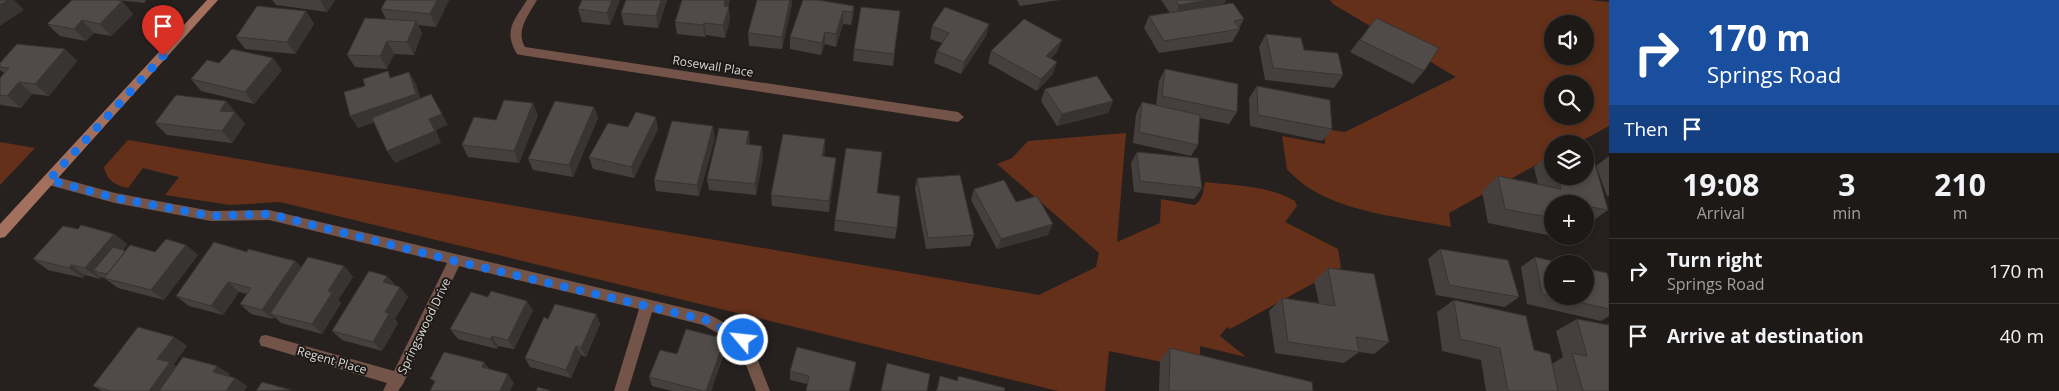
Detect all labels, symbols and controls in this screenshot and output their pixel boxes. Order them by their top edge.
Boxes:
pin [142,5,184,56]
icon: arrive [149,12,177,40]
text: 170 m [1707,14,1811,61]
map controls [1544,15,1594,305]
button: sound [1544,15,1594,65]
icon: right [1624,20,1689,85]
street label: Rosewall Place [671,51,755,81]
text: Springs Road [1707,59,1841,89]
button: search [1544,75,1594,125]
icon: arrive [1678,115,1706,143]
text: Then [1624,116,1668,142]
button: layers [1544,135,1594,185]
text: 19:08 [1682,164,1759,205]
text: 3 [1838,164,1855,205]
text: 210 [1934,164,1986,205]
button: + [1544,195,1594,245]
text: Arrival [1697,202,1745,224]
text: min [1833,202,1861,224]
text: m [1953,202,1968,224]
text: Turn right [1667,247,1762,273]
button: − [1544,255,1594,305]
icon: right [1624,257,1652,285]
text: 170 m [1989,258,2044,284]
text: Springs Road [1667,273,1765,295]
street label: Springswood Drive [393,275,455,377]
position arrow [716,313,768,365]
icon: arrive [1624,322,1652,350]
text: Arrive at destination [1667,323,1864,349]
text: 40 m [2000,323,2044,349]
street label: Regent Place [295,342,369,378]

